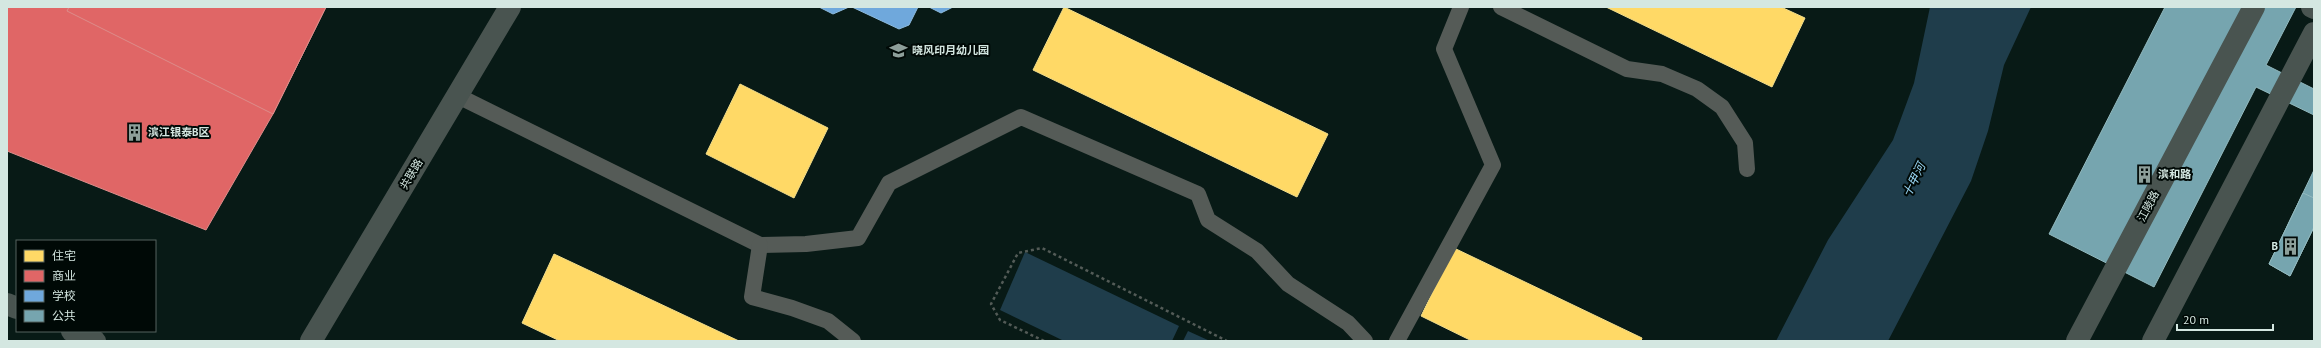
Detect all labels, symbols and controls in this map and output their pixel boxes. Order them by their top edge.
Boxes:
school or university icon: 晓风印月幼儿园 [889,40,909,60]
place label: 晓风印月幼儿园 [912,43,989,57]
building icon: 滨江银泰B区 [125,122,145,142]
place label: 滨江银泰B区 [148,125,210,139]
street label: 共联路 [397,156,425,192]
water label: 十甲河 [1899,159,1929,199]
building icon: 滨和路 [2135,164,2155,184]
place label: 滨和路 [2158,167,2192,181]
street label: 江陵路 [2134,188,2162,224]
building icon: B [2281,236,2301,256]
place label: B [2271,239,2278,253]
legend [16,240,156,332]
text: 住宅 [52,248,76,263]
text: 商业 [52,268,76,283]
text: 学校 [52,288,76,303]
scale bar [2177,306,2273,332]
text: 公共 [52,308,76,323]
text: 20 m [2183,312,2209,327]

